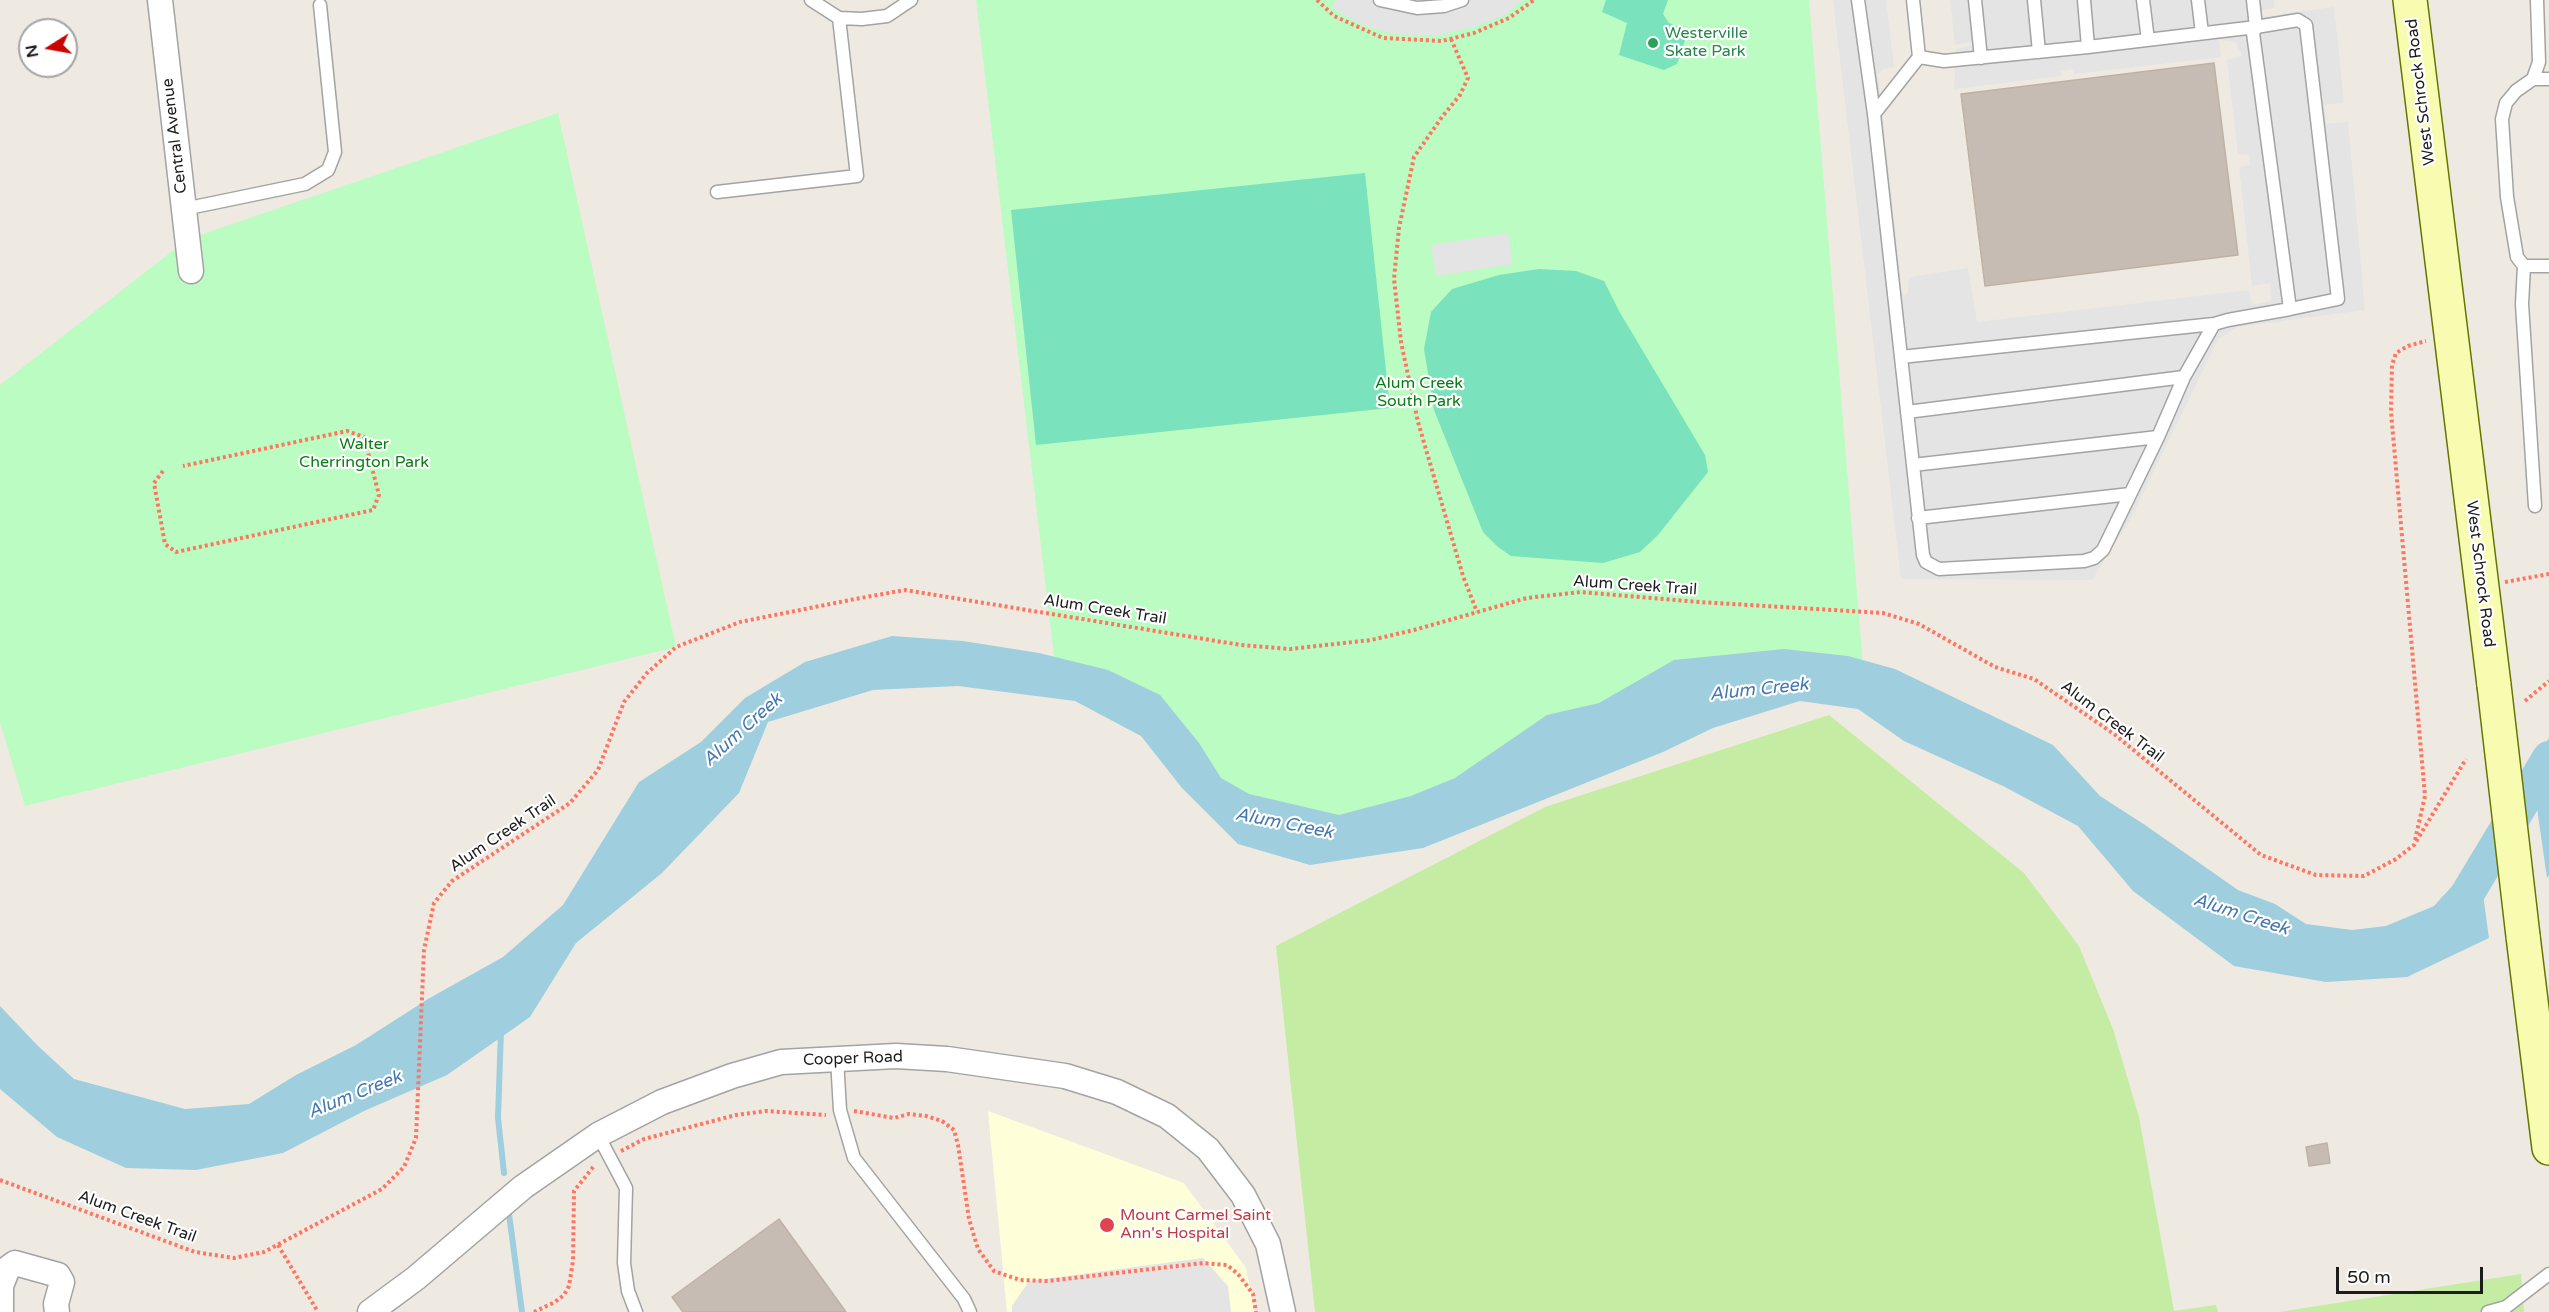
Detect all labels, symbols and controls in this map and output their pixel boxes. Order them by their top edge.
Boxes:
north arrow [18,18,78,78]
street label: West Schrock Road [2402,18,2440,166]
place label: Westerville Skate Park [1665,24,1748,62]
marker: Westerville Skate Park [1646,36,1660,50]
text: N [21,43,43,59]
street label: Central Avenue [158,77,192,195]
park label: Alum Creek South Park [1375,374,1463,412]
park label: Walter Cherrington Park [299,435,429,473]
street label: West Schrock Road [2461,500,2499,648]
street label: Alum Creek Trail [1572,572,1698,600]
street label: Alum Creek Trail [1042,591,1168,629]
water label: Alum Creek [1709,674,1809,706]
street label: Alum Creek Trail [2057,677,2167,767]
water label: Alum Creek [699,689,787,771]
street label: Alum Creek Trail [446,791,560,877]
water label: Alum Creek [1233,804,1335,844]
water label: Alum Creek [2191,889,2291,941]
street label: Cooper Road [803,1048,903,1070]
water label: Alum Creek [305,1066,405,1124]
street label: Alum Creek Trail [75,1187,199,1247]
place label: Mount Carmel Saint Ann's Hospital [1120,1206,1271,1244]
marker: Mount Carmel Saint Ann's Hospital [1098,1216,1116,1234]
scale bar [2339,1255,2486,1293]
text: 50 m [2347,1266,2391,1288]

